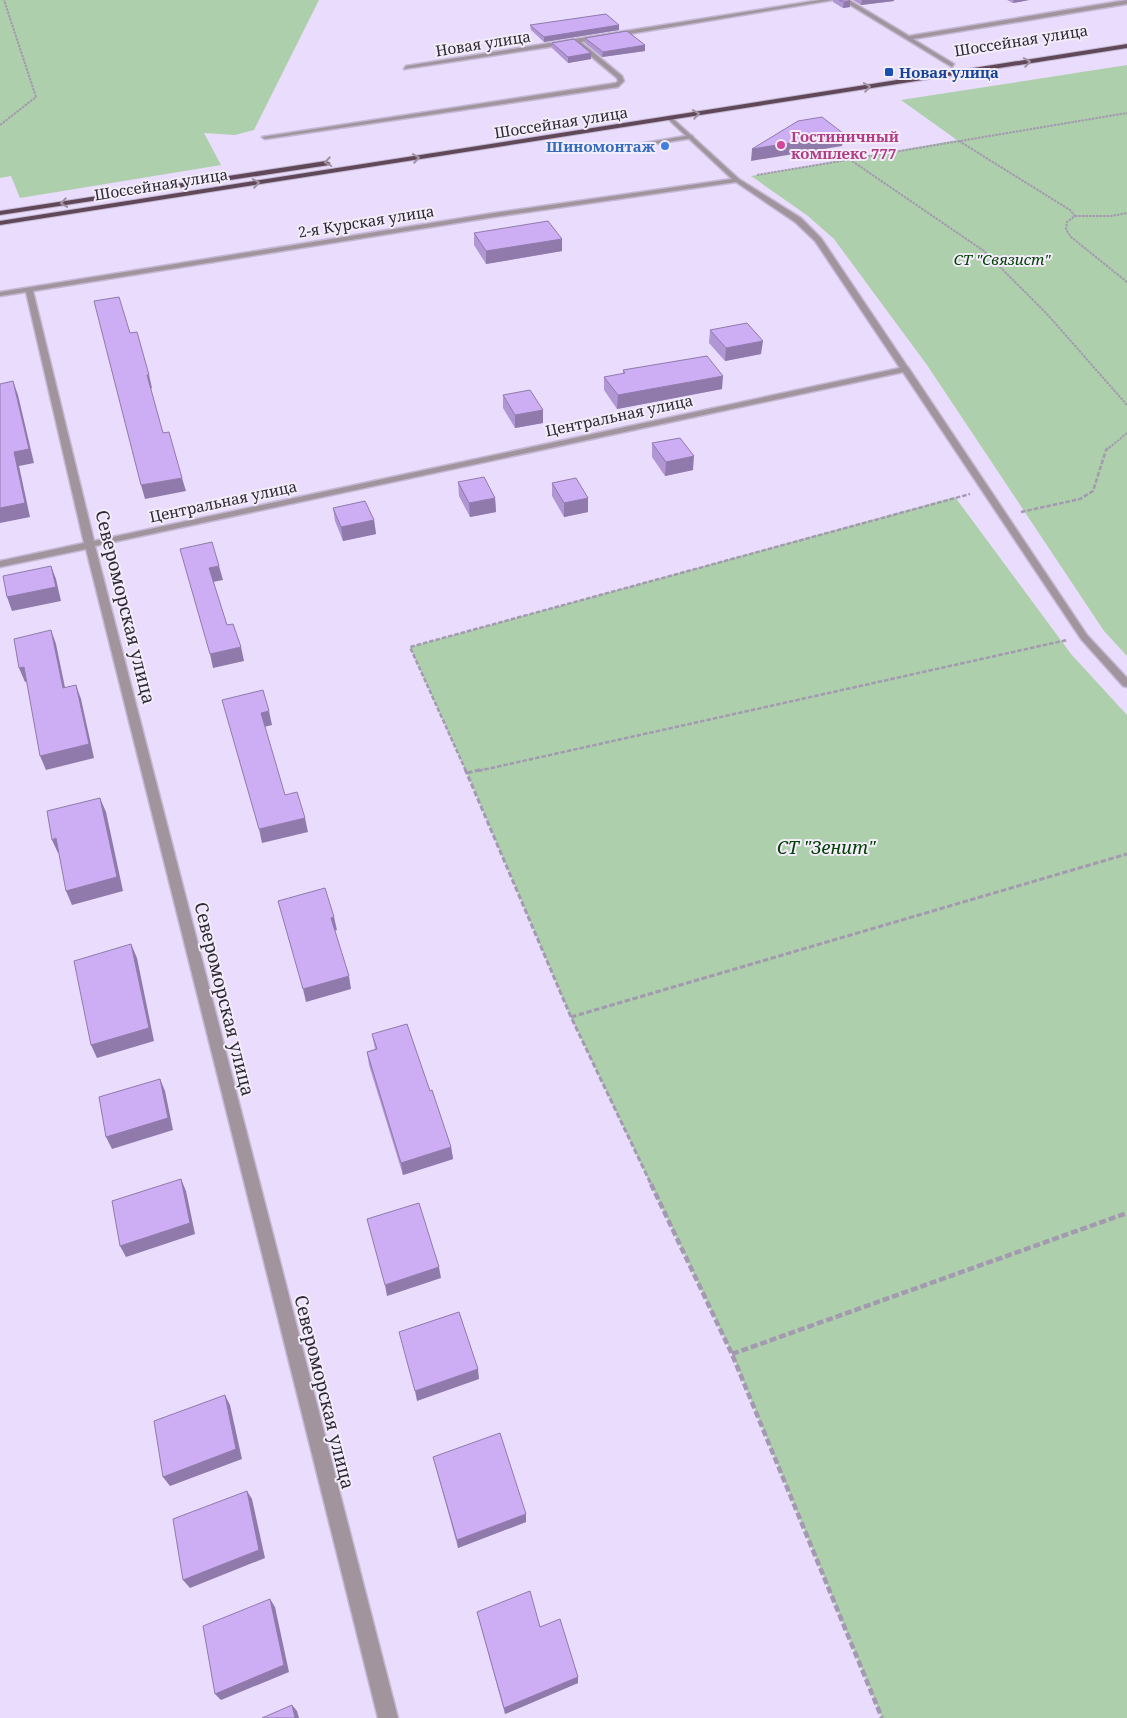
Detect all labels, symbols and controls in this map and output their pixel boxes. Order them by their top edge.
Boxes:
street label: Шоссейная улица [953,20,1089,60]
street label: Новая улица [434,26,532,60]
one-way arrow [1023,57,1031,68]
place label: Новая улица [899,62,999,82]
marker: Новая улица [883,66,895,78]
one-way arrow [862,83,871,93]
street label: Шоссейная улица [493,102,629,142]
one-way arrow [692,110,701,120]
place label: Гостиничный комплекс 777 [791,126,899,163]
place label: Шиномонтаж [546,136,656,156]
marker: Гостиничный комплекс 777 [775,139,787,151]
marker: Шиномонтаж [659,140,671,152]
one-way arrow [412,154,421,164]
one-way arrow [324,157,332,167]
street label: Шоссейная улица [93,164,229,204]
one-way arrow [251,179,260,189]
one-way arrow [59,198,68,208]
street label: 2-я Курская улица [296,200,436,242]
park label: СТ "Связист" [954,249,1051,269]
street label: Центральная улица [543,390,695,440]
street label: Центральная улица [147,476,299,526]
street label: Североморская улица [90,507,162,707]
park label: СТ "Зенит" [777,835,877,859]
street label: Североморская улица [189,899,261,1099]
street label: Североморская улица [289,1292,361,1492]

